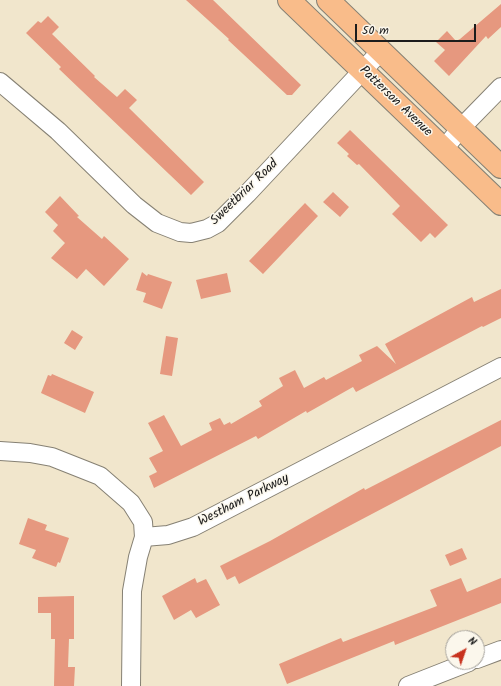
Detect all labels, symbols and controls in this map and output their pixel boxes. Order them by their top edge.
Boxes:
scale bar [357,16,478,42]
text: 50 m [362,21,389,40]
street label: Patterson Avenue [355,63,435,141]
street label: Sweetbriar Road [208,157,282,229]
street label: Westham Parkway [196,471,292,531]
north arrow [445,630,485,670]
text: N [464,632,481,651]

